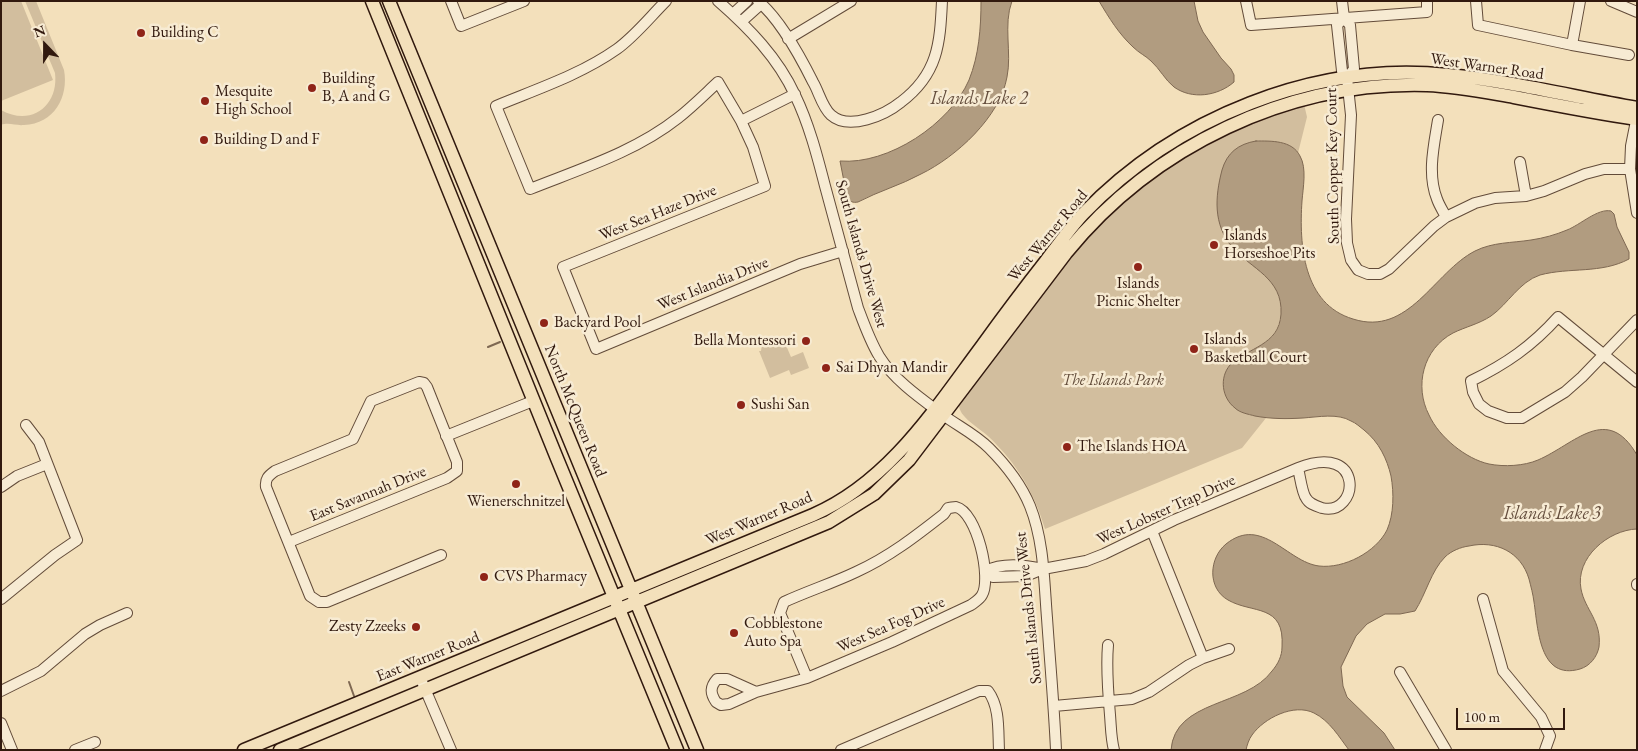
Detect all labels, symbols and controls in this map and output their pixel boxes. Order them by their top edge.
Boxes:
north arrow [20,20,70,70]
text: N [31,21,48,42]
place label: Building C [151,23,219,43]
marker: Building C [135,27,147,39]
street label: West Warner Road [1429,50,1545,84]
place label: Building B, A and G [322,69,390,107]
place label: Mesquite High School [215,82,292,120]
marker: Building B, A and G [306,82,318,94]
water label: Islands Lake 2 [930,88,1028,110]
street label: South Copper Key Court [1322,88,1344,244]
marker: Mesquite High School [199,95,211,107]
place label: Building D and F [214,130,320,150]
marker: Building D and F [198,134,210,146]
street label: South Islands Drive West [831,178,891,330]
street label: West Sea Haze Drive [597,181,719,245]
street label: West Warner Road [1004,186,1092,286]
place label: Islands Horseshoe Pits [1224,226,1315,264]
marker: Islands Horseshoe Pits [1208,239,1220,251]
street label: West Islandia Drive [655,253,771,315]
marker: Islands Picnic Shelter [1132,261,1144,273]
place label: Islands Picnic Shelter [1096,274,1180,312]
place label: Backyard Pool [554,313,641,333]
marker: Backyard Pool [538,317,550,329]
place label: Islands Basketball Court [1204,330,1307,368]
place label: Bella Montessori [694,331,796,351]
marker: Bella Montessori [800,335,812,347]
street label: North McQueen Road [540,342,610,480]
marker: Islands Basketball Court [1188,343,1200,355]
place label: Sai Dhyan Mandir [836,358,948,378]
marker: Sai Dhyan Mandir [820,362,832,374]
park label: The Islands Park [1062,371,1164,391]
place label: Sushi San [751,395,810,415]
marker: Sushi San [735,399,747,411]
place label: The Islands HOA [1077,437,1187,457]
marker: The Islands HOA [1061,441,1073,453]
street label: East Savannah Drive [307,462,429,526]
street label: West Lobster Trap Drive [1094,471,1238,549]
marker: Wienerschnitzel [510,478,522,490]
street label: West Warner Road [703,488,815,550]
place label: Wienerschnitzel [467,492,565,512]
water label: Islands Lake 3 [1503,503,1601,525]
street label: South Islands Drive West [1011,531,1047,685]
place label: CVS Pharmacy [494,567,587,587]
marker: CVS Pharmacy [478,571,490,583]
street label: West Sea Fog Drive [834,593,948,657]
place label: Cobblestone Auto Spa [744,614,822,652]
place label: Zesty Zzeeks [329,617,406,637]
marker: Zesty Zzeeks [410,621,422,633]
marker: Cobblestone Auto Spa [728,627,740,639]
street label: East Warner Road [373,628,483,686]
scale bar [1458,698,1567,730]
text: 100 m [1464,707,1500,726]

